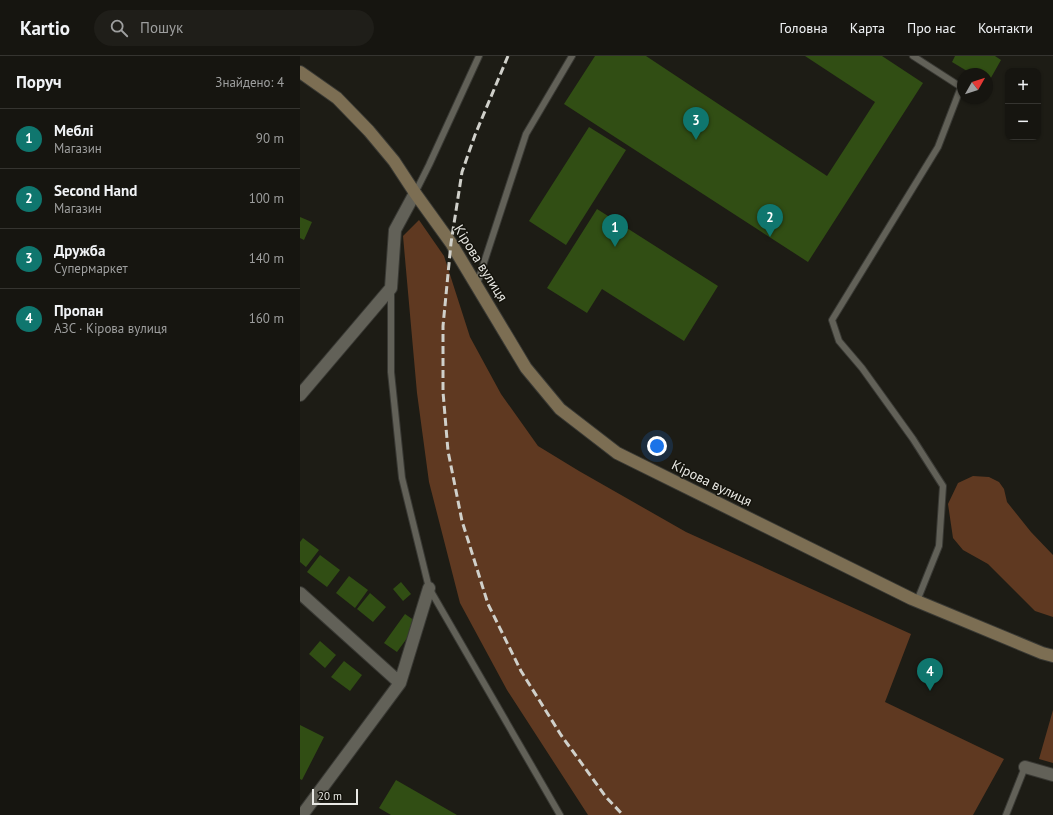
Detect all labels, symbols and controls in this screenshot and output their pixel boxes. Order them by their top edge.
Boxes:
search box [94,10,374,46]
text: Kartio [20,16,70,40]
icon: search [108,17,130,39]
text: Пошук [140,18,183,37]
text: Головна [780,19,828,37]
text: Карта [850,19,885,37]
text: Про нас [907,19,956,37]
text: Контакти [978,19,1033,37]
north arrow [957,68,993,104]
map controls [1005,68,1041,140]
button: + [1005,68,1041,104]
text: Поруч [16,71,62,93]
text: Знайдено: 4 [215,74,284,91]
button: − [1005,104,1041,140]
pin: 3 [683,107,709,140]
text: Меблі [54,121,93,140]
text: 1 [25,130,33,147]
text: 90 m [256,130,284,147]
text: Магазин [54,140,102,157]
text: Second Hand [54,181,137,200]
text: 2 [25,190,33,207]
text: 100 m [249,190,284,207]
text: Магазин [54,200,102,217]
pin: 2 [757,204,783,237]
pin: 1 [602,214,628,247]
street label: Кірова вулиця [450,221,512,305]
text: Дружба [54,241,105,260]
text: 3 [25,250,33,267]
text: 140 m [249,250,284,267]
text: Супермаркет [54,260,128,277]
text: Пропан [54,301,103,320]
text: 4 [25,310,33,327]
text: 160 m [249,310,284,327]
text: АЗС · Кірова вулиця [54,320,167,337]
your location [647,436,667,456]
street label: Кірова вулиця [669,456,755,510]
pin: 4 [917,658,943,691]
scale bar [312,787,358,806]
text: 20 m [318,789,342,803]

